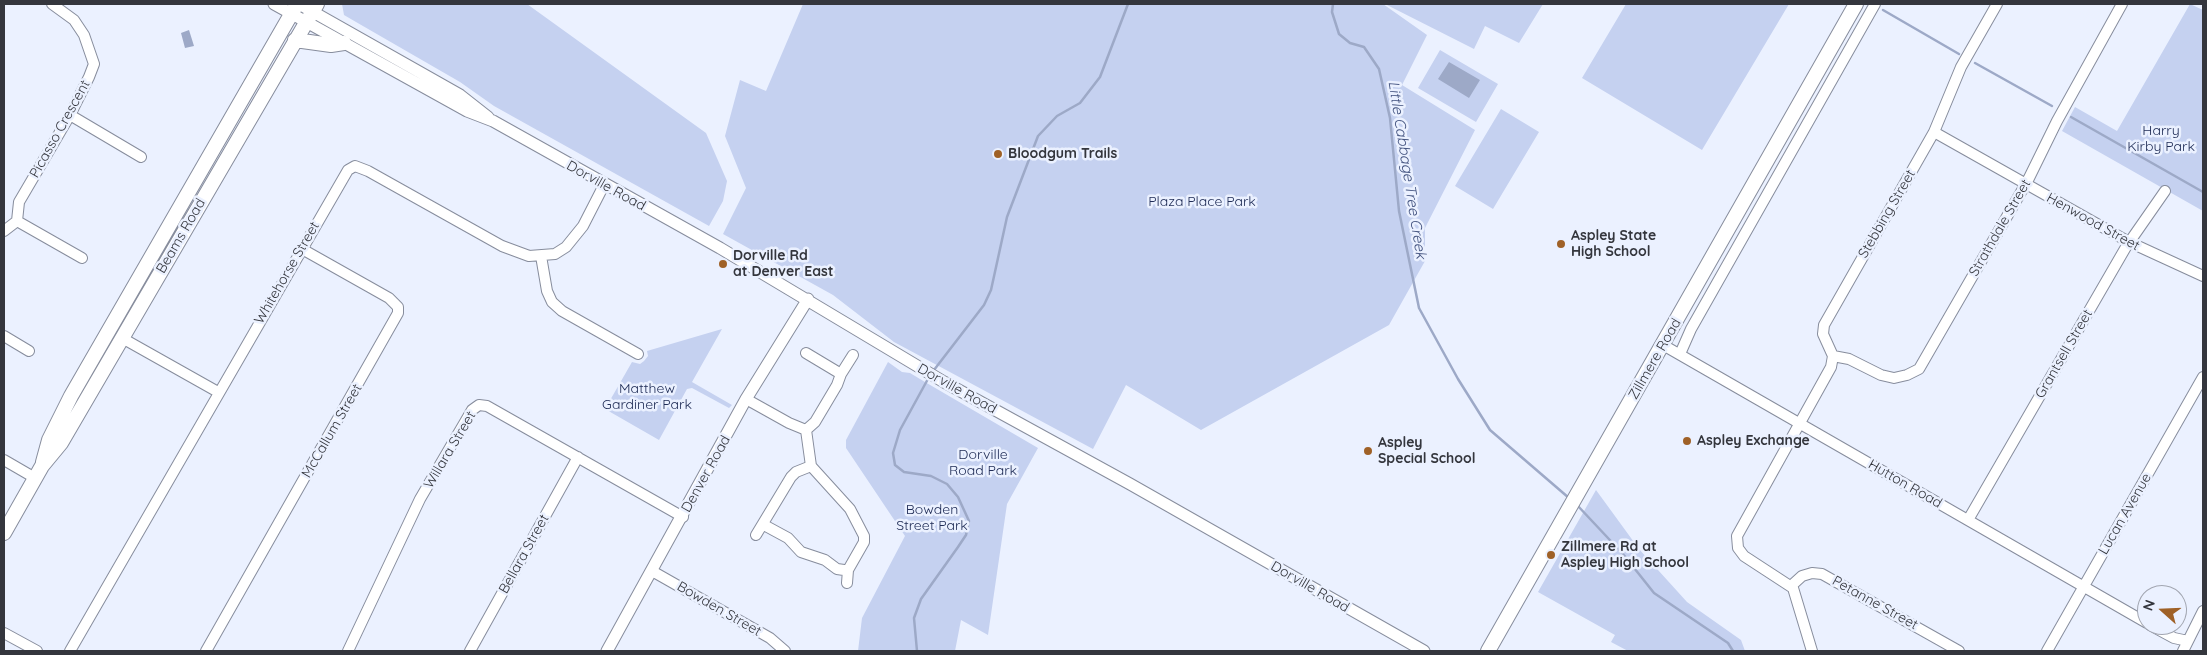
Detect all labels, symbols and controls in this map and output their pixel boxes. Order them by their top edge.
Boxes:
street label: Picasso Crescent [26,77,94,181]
water label: Little Cabbage Tree Creek [1384,80,1430,260]
park label: Harry Kirby Park [2127,123,2195,156]
place label: Bloodgum Trails [1008,146,1117,162]
marker: Bloodgum Trails [992,148,1004,160]
street label: Dorville Road [563,157,649,215]
street label: Stebbing Street [1855,167,1919,261]
street label: Strathdale Street [1965,177,2035,279]
street label: Henwood Street [2043,189,2143,255]
park label: Plaza Place Park [1148,194,1256,210]
street label: Beams Road [153,196,209,276]
street label: Whitehorse Street [251,219,323,327]
place label: Aspley State High School [1571,228,1656,260]
marker: Aspley State High School [1555,238,1567,250]
place label: Dorville Rd at Denver East [733,248,833,280]
marker: Dorville Rd at Denver East [717,258,729,270]
street label: Grantsell Street [2032,307,2096,401]
street label: Zillmere Road [1625,316,1685,402]
street label: Dorville Road [914,360,1000,418]
street label: McCallum Street [298,381,366,481]
park label: Matthew Gardiner Park [602,381,692,414]
street label: Willara Street [420,408,480,492]
street label: Denver Road [678,433,734,515]
place label: Aspley Exchange [1697,433,1810,449]
place label: Aspley Special School [1378,435,1476,468]
marker: Aspley Exchange [1681,435,1693,447]
marker: Aspley Special School [1362,445,1374,457]
park label: Dorville Road Park [949,447,1017,480]
street label: Hutton Road [1865,456,1945,512]
street label: Lucan Avenue [2095,470,2155,558]
park label: Bowden Street Park [896,502,968,534]
street label: Bellara Street [495,512,553,596]
place label: Zillmere Rd at Aspley High School [1561,539,1689,572]
marker: Zillmere Rd at Aspley High School [1545,549,1557,561]
street label: Dorville Road [1268,558,1352,616]
street label: Petanne Street [1829,572,1921,634]
street label: Bowden Street [674,578,764,640]
north arrow [2137,585,2187,635]
text: N [2139,597,2159,613]

